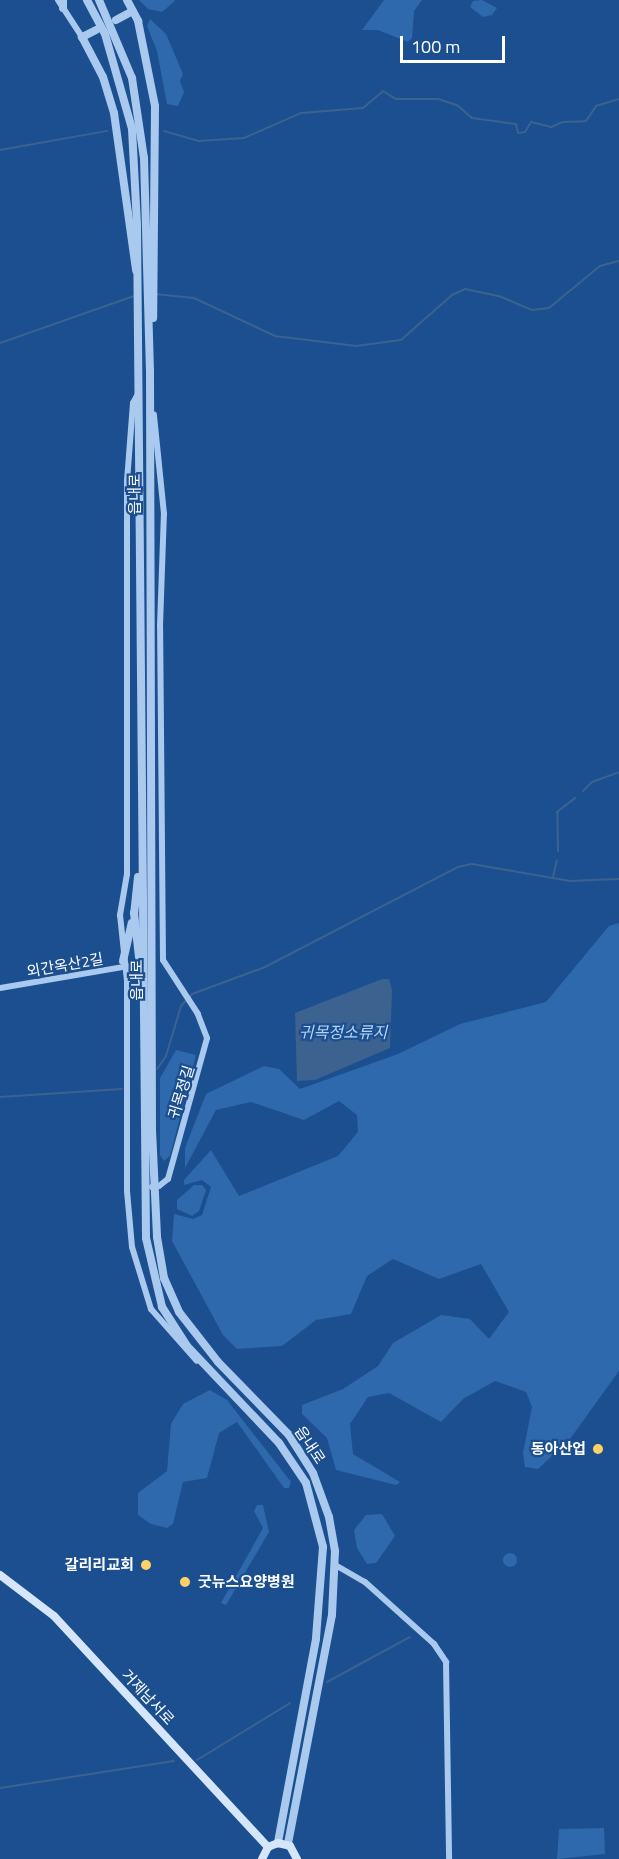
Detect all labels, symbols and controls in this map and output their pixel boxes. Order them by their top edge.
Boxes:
scale bar [403,24,508,62]
text: 100 m [411,33,460,60]
street label: 읍내로 [126,473,144,515]
street label: 외간옥산2길 [25,949,105,981]
street label: 읍내로 [128,959,146,1001]
water label: 귀목정소류지 [299,1022,387,1042]
street label: 귀목정길 [164,1063,198,1121]
street label: 읍내로 [291,1423,329,1467]
place label: 동아산업 [531,1440,586,1458]
marker: 동아산업 [591,1442,605,1456]
place label: 갈리리교회 [65,1556,134,1574]
marker: 갈리리교회 [139,1558,153,1572]
marker: 굿뉴스요양병원 [176,1573,194,1591]
place label: 굿뉴스요양병원 [198,1573,295,1591]
street label: 거제남서로 [118,1666,178,1728]

